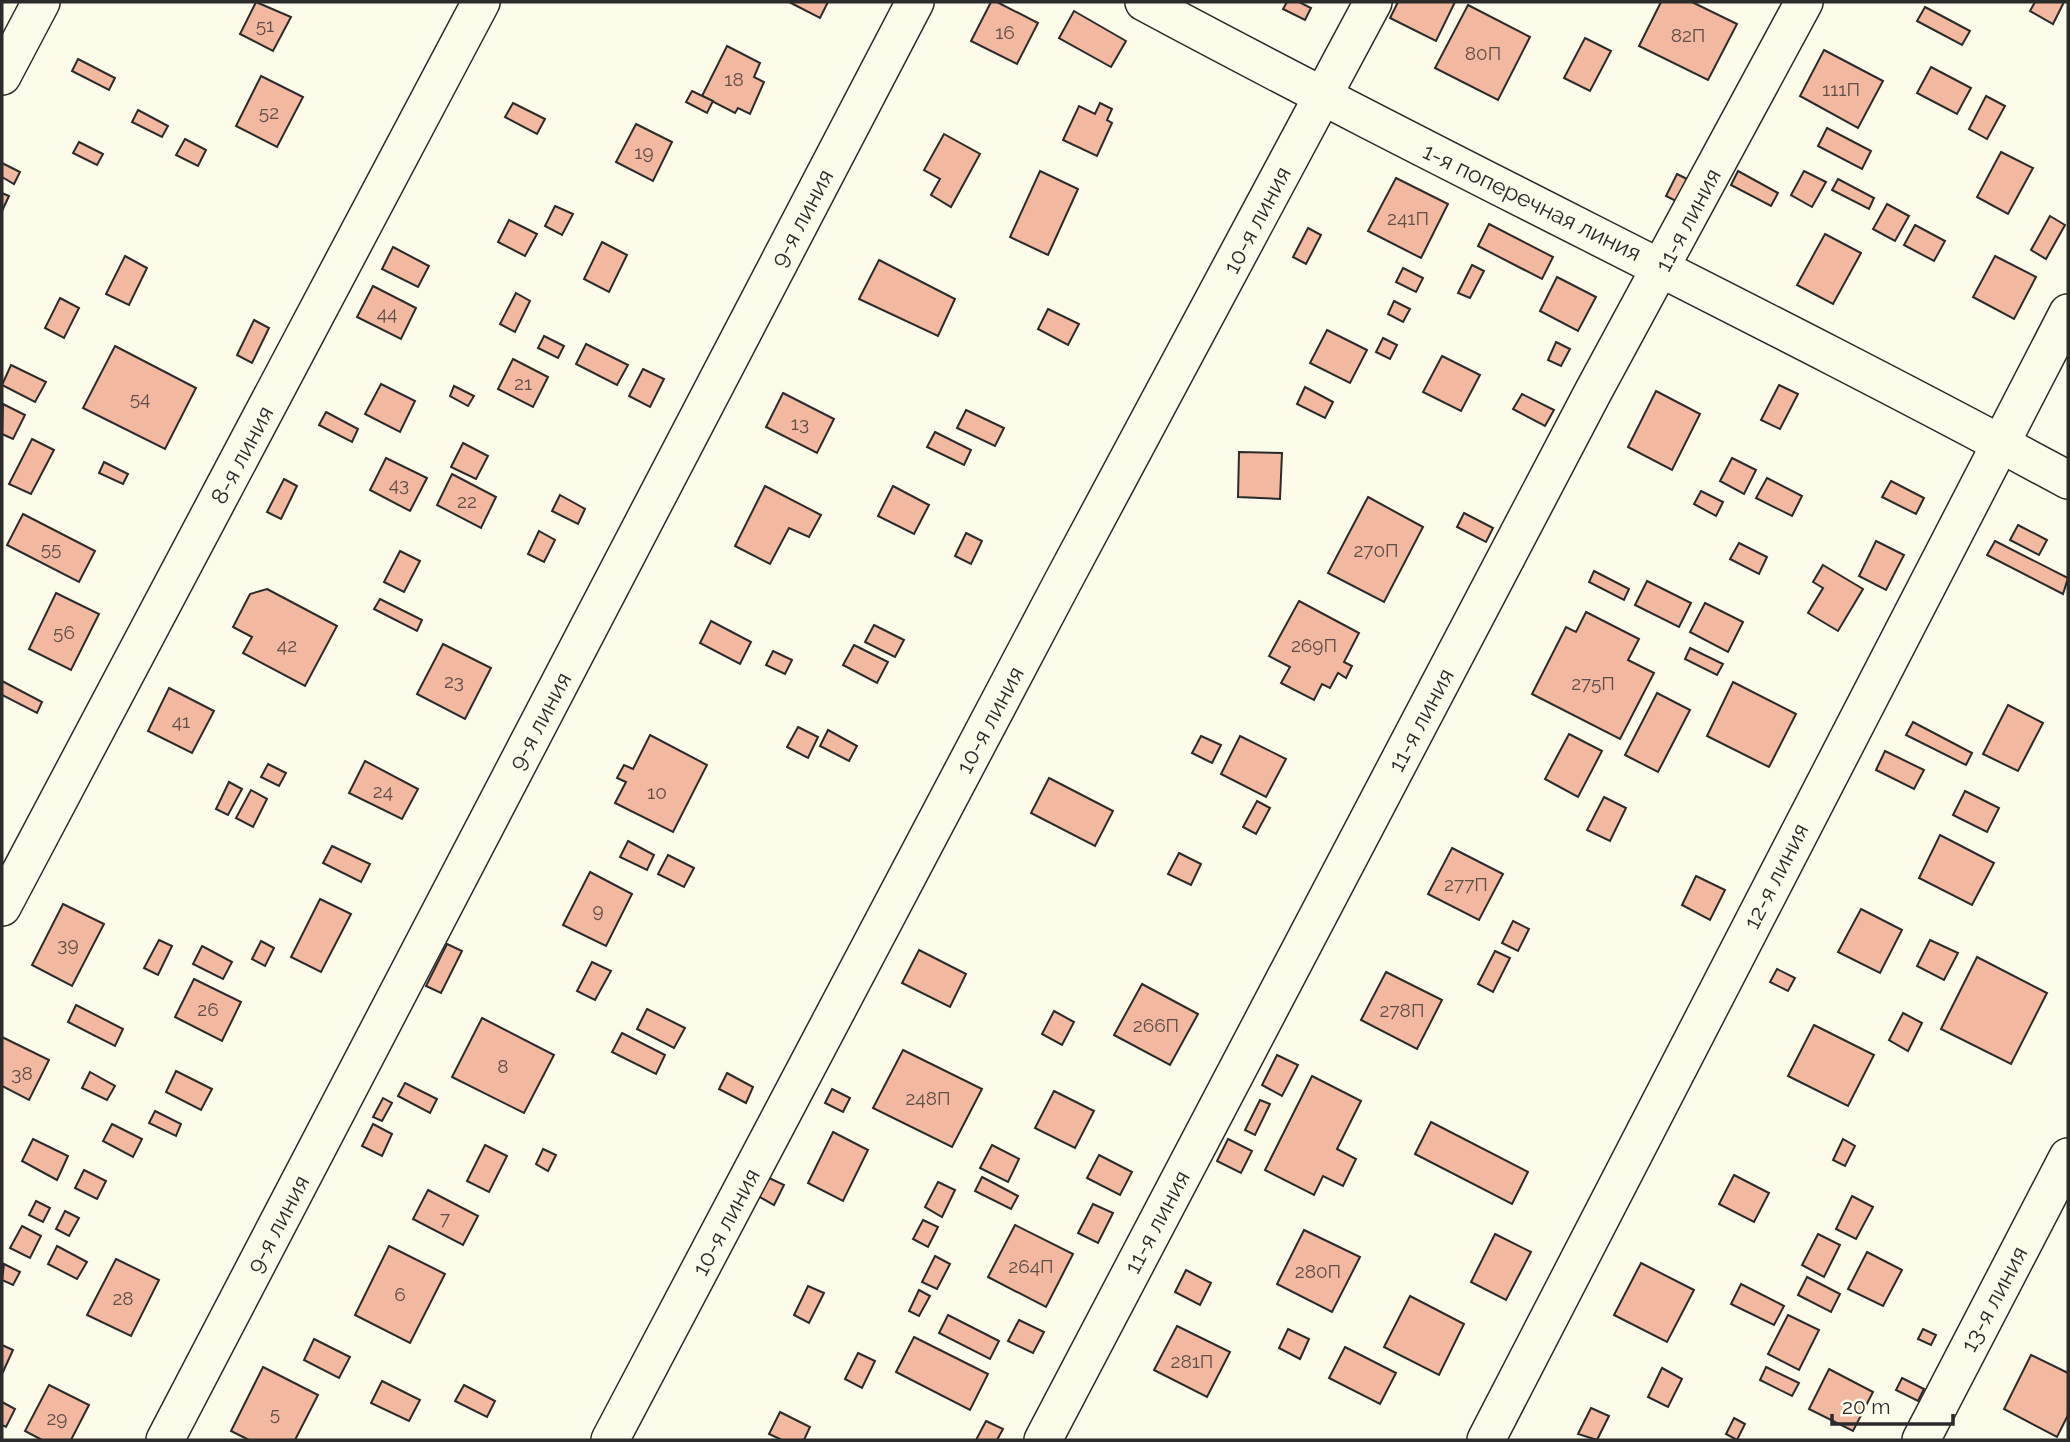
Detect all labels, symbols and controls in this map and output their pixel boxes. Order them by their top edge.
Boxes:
house number: 51 [256,14,274,36]
house number: 16 [995,21,1015,43]
house number: 82П [1671,24,1705,46]
house number: 80П [1465,42,1501,64]
house number: 18 [724,68,744,90]
house number: 111П [1822,78,1860,100]
house number: 52 [259,101,279,123]
street label: 1-я поперечная линия [1419,137,1646,266]
house number: 19 [634,141,654,163]
street label: 10-я линия [1217,162,1296,278]
street label: 9-я линия [765,164,839,271]
street label: 11-я линия [1649,164,1726,276]
house number: 241П [1387,207,1429,229]
house number: 44 [377,302,397,324]
house number: 21 [514,372,532,394]
house number: 54 [130,387,150,409]
street label: 8-я линия [205,401,279,508]
house number: 13 [791,412,809,434]
house number: 43 [389,473,409,495]
house number: 22 [457,490,477,512]
house number: 55 [41,537,61,559]
house number: 270П [1353,539,1399,561]
house number: 56 [53,621,75,643]
house number: 42 [277,634,297,656]
house number: 269П [1291,634,1337,656]
street label: 10-я линия [950,662,1029,778]
street label: 11-я линия [1382,664,1459,776]
street label: 9-я линия [503,667,577,774]
house number: 23 [444,670,464,692]
house number: 275П [1571,672,1615,694]
house number: 41 [172,710,190,732]
house number: 24 [373,780,393,802]
house number: 10 [647,781,667,803]
street label: 12-я линия [1737,818,1814,933]
house number: 277П [1444,873,1488,895]
house number: 9 [592,899,604,921]
house number: 39 [57,933,79,955]
house number: 26 [197,998,219,1020]
house number: 278П [1380,999,1424,1021]
house number: 266П [1133,1014,1179,1036]
house number: 8 [497,1055,509,1077]
house number: 38 [11,1062,33,1084]
house number: 248П [905,1087,951,1109]
street label: 10-я линия [686,1164,765,1280]
street label: 11-я линия [1118,1166,1195,1278]
street label: 9-я линия [241,1170,315,1277]
house number: 7 [440,1207,450,1229]
street label: 13-я линия [1955,1241,2033,1356]
house number: 264П [1008,1255,1054,1277]
house number: 280П [1295,1260,1341,1282]
house number: 6 [394,1283,406,1305]
house number: 28 [112,1287,134,1309]
house number: 281П [1171,1350,1213,1372]
scale bar [1832,1382,1953,1426]
text: 20 m [1842,1394,1890,1419]
house number: 5 [270,1402,280,1424]
house number: 29 [46,1407,68,1429]

